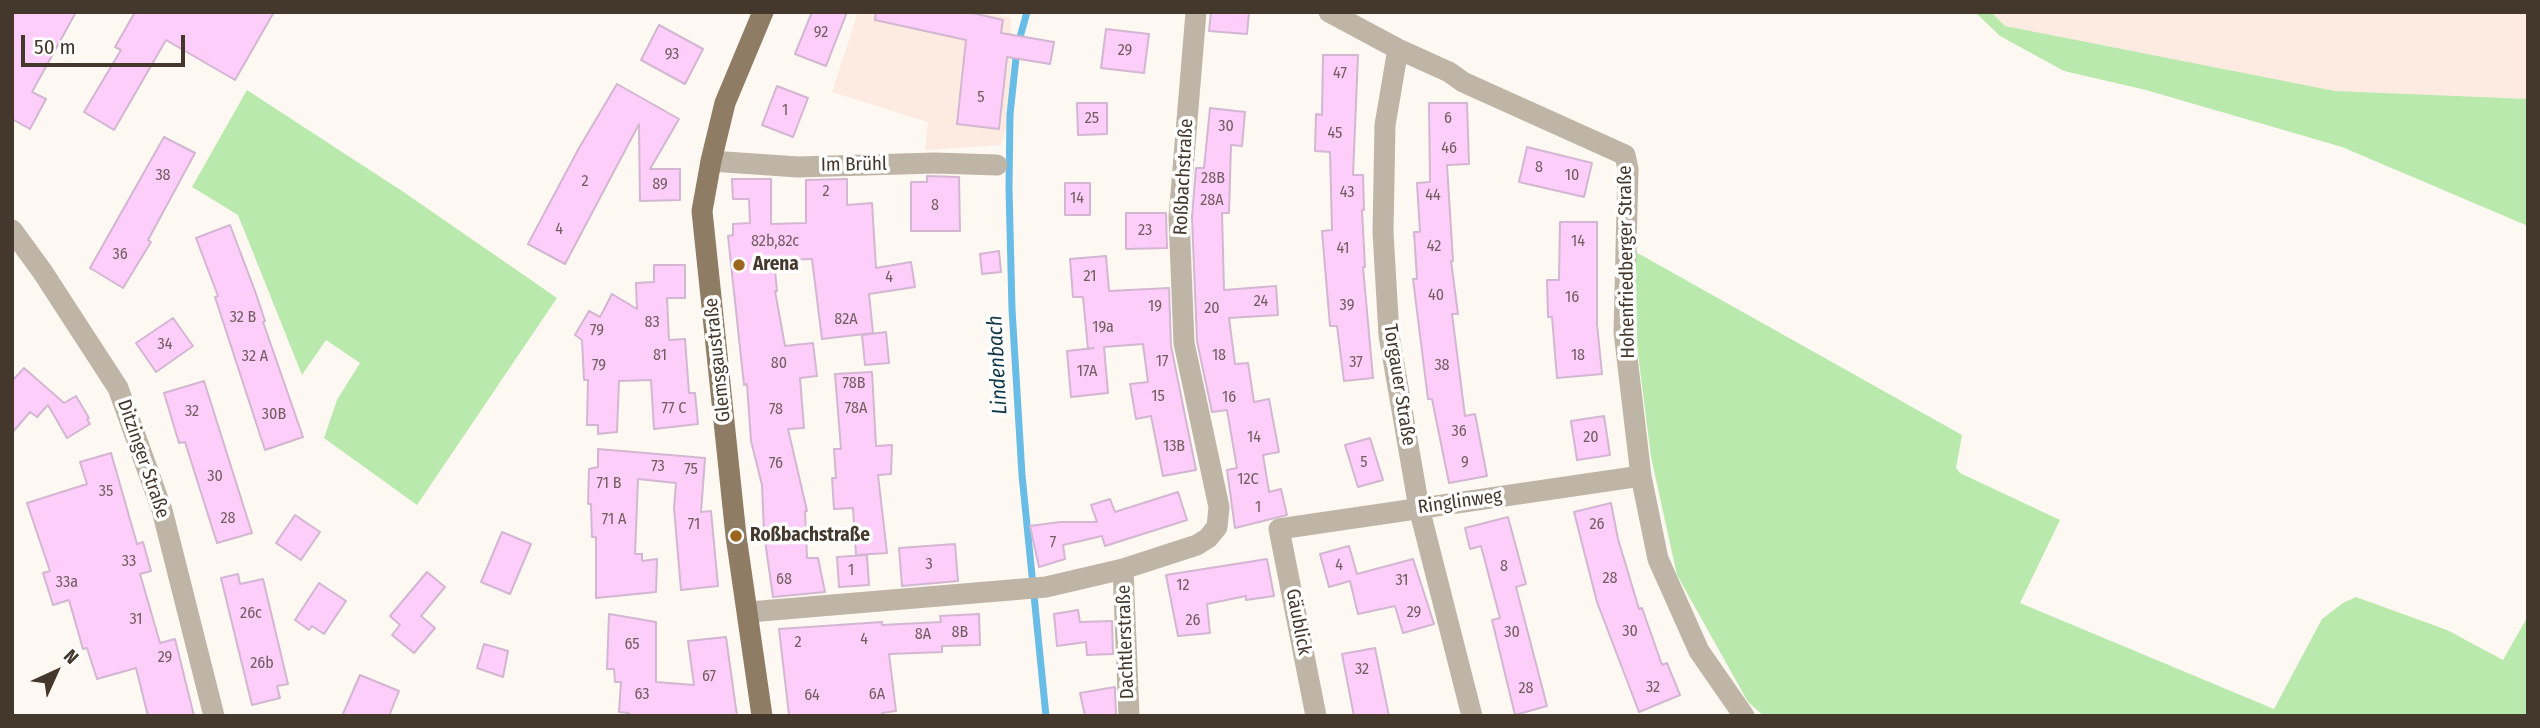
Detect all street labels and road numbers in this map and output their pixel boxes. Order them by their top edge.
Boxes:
street label: Roßbachstraße [1170,118,1198,236]
street label: Im Brühl [821,153,887,177]
street label: Hohenfriedberger Straße [1614,165,1640,359]
street label: Glemsgaustraße [700,297,736,423]
street label: Torgauer Straße [1378,322,1420,448]
street label: Ditzinger Straße [112,397,174,521]
street label: Ringlinweg [1416,485,1504,519]
street label: Dachtlerstraße [1113,585,1139,699]
street label: Gäublick [1280,587,1316,657]

